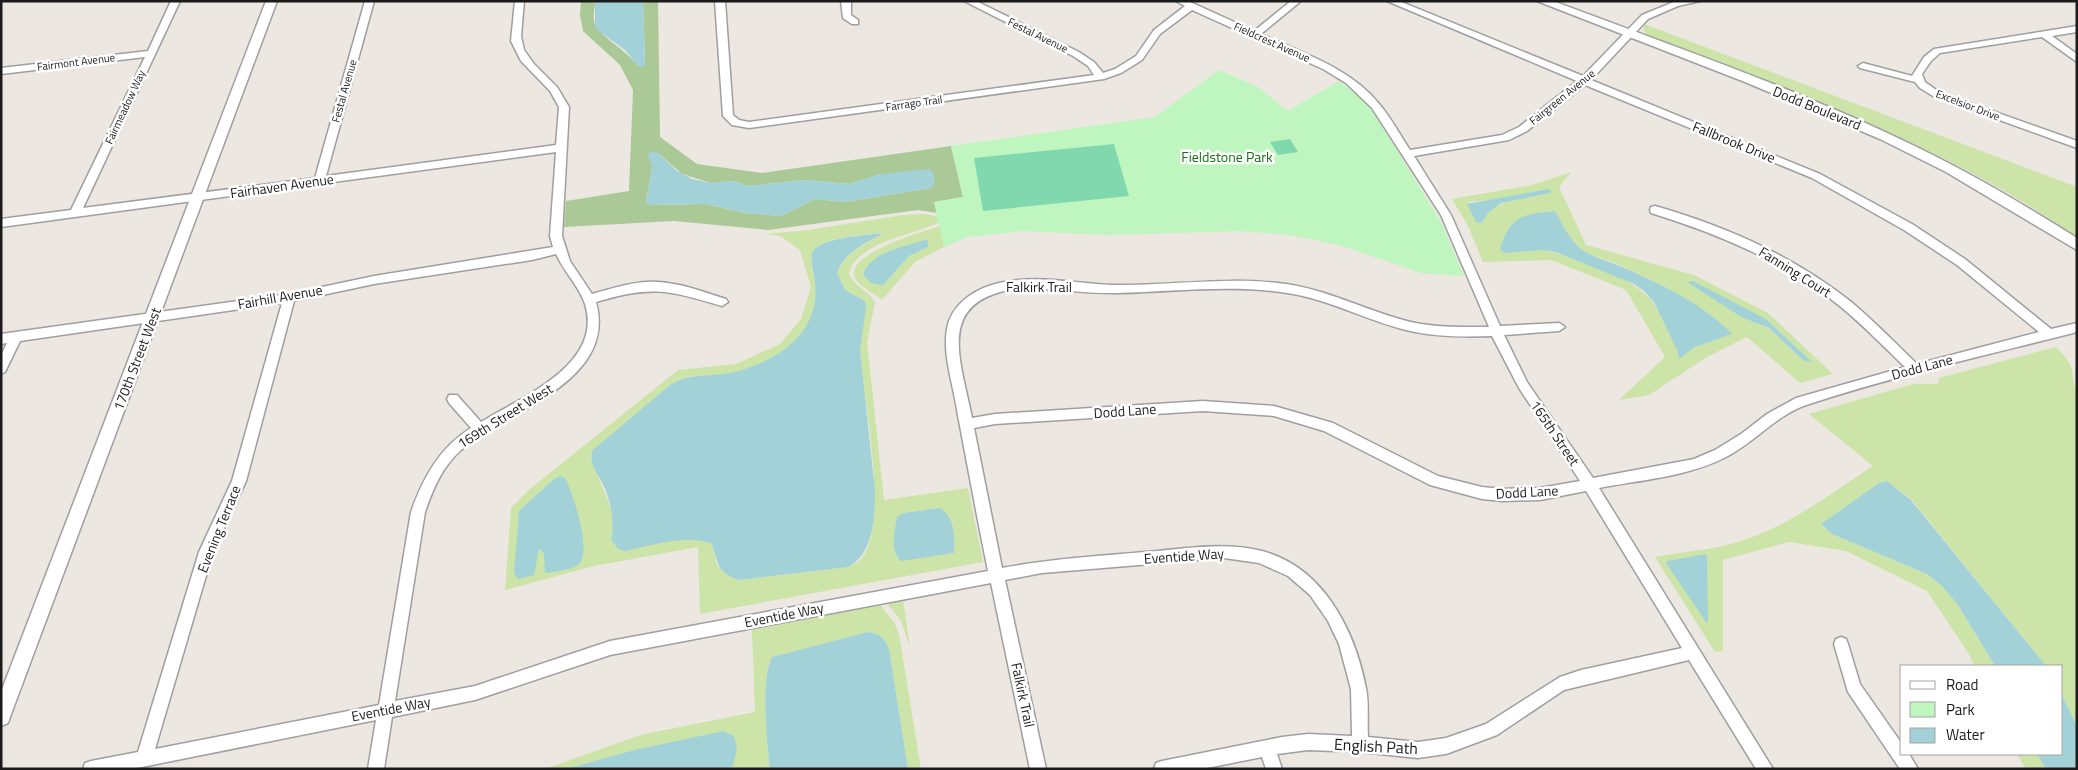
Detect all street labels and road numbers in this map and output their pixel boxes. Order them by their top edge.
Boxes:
street label: Festal Avenue [1005,14,1071,57]
street label: Fieldcrest Avenue [1231,18,1313,66]
street label: Fairmont Avenue [36,49,116,75]
street label: Festal Avenue [327,57,361,124]
street label: Fairgreen Avenue [1526,65,1599,128]
street label: Fairmeadow Way [101,67,149,147]
street label: Dodd Boulevard [1770,80,1865,135]
street label: Excelsior Drive [1934,85,2003,125]
street label: Farrago Trail [885,91,943,115]
street label: Fallbrook Drive [1690,115,1779,168]
street label: Fairhaven Avenue [229,168,335,203]
street label: Fanning Court [1755,241,1836,302]
street label: Falkirk Trail [1006,276,1072,297]
street label: Fairhill Avenue [236,279,324,314]
street label: 170th Street West [107,304,166,413]
street label: Dodd Lane [1889,348,1955,385]
street label: 169th Street West [453,378,557,453]
street label: 165th Street [1526,396,1585,470]
street label: Dodd Lane [1093,398,1157,423]
street label: Dodd Lane [1495,479,1559,504]
street label: Evening Terrace [191,482,246,576]
street label: Eventide Way [1143,542,1225,569]
street label: Eventide Way [743,597,825,632]
street label: Falkirk Trail [1006,660,1041,729]
street label: Eventide Way [350,691,432,726]
street label: English Path [1333,732,1419,760]

